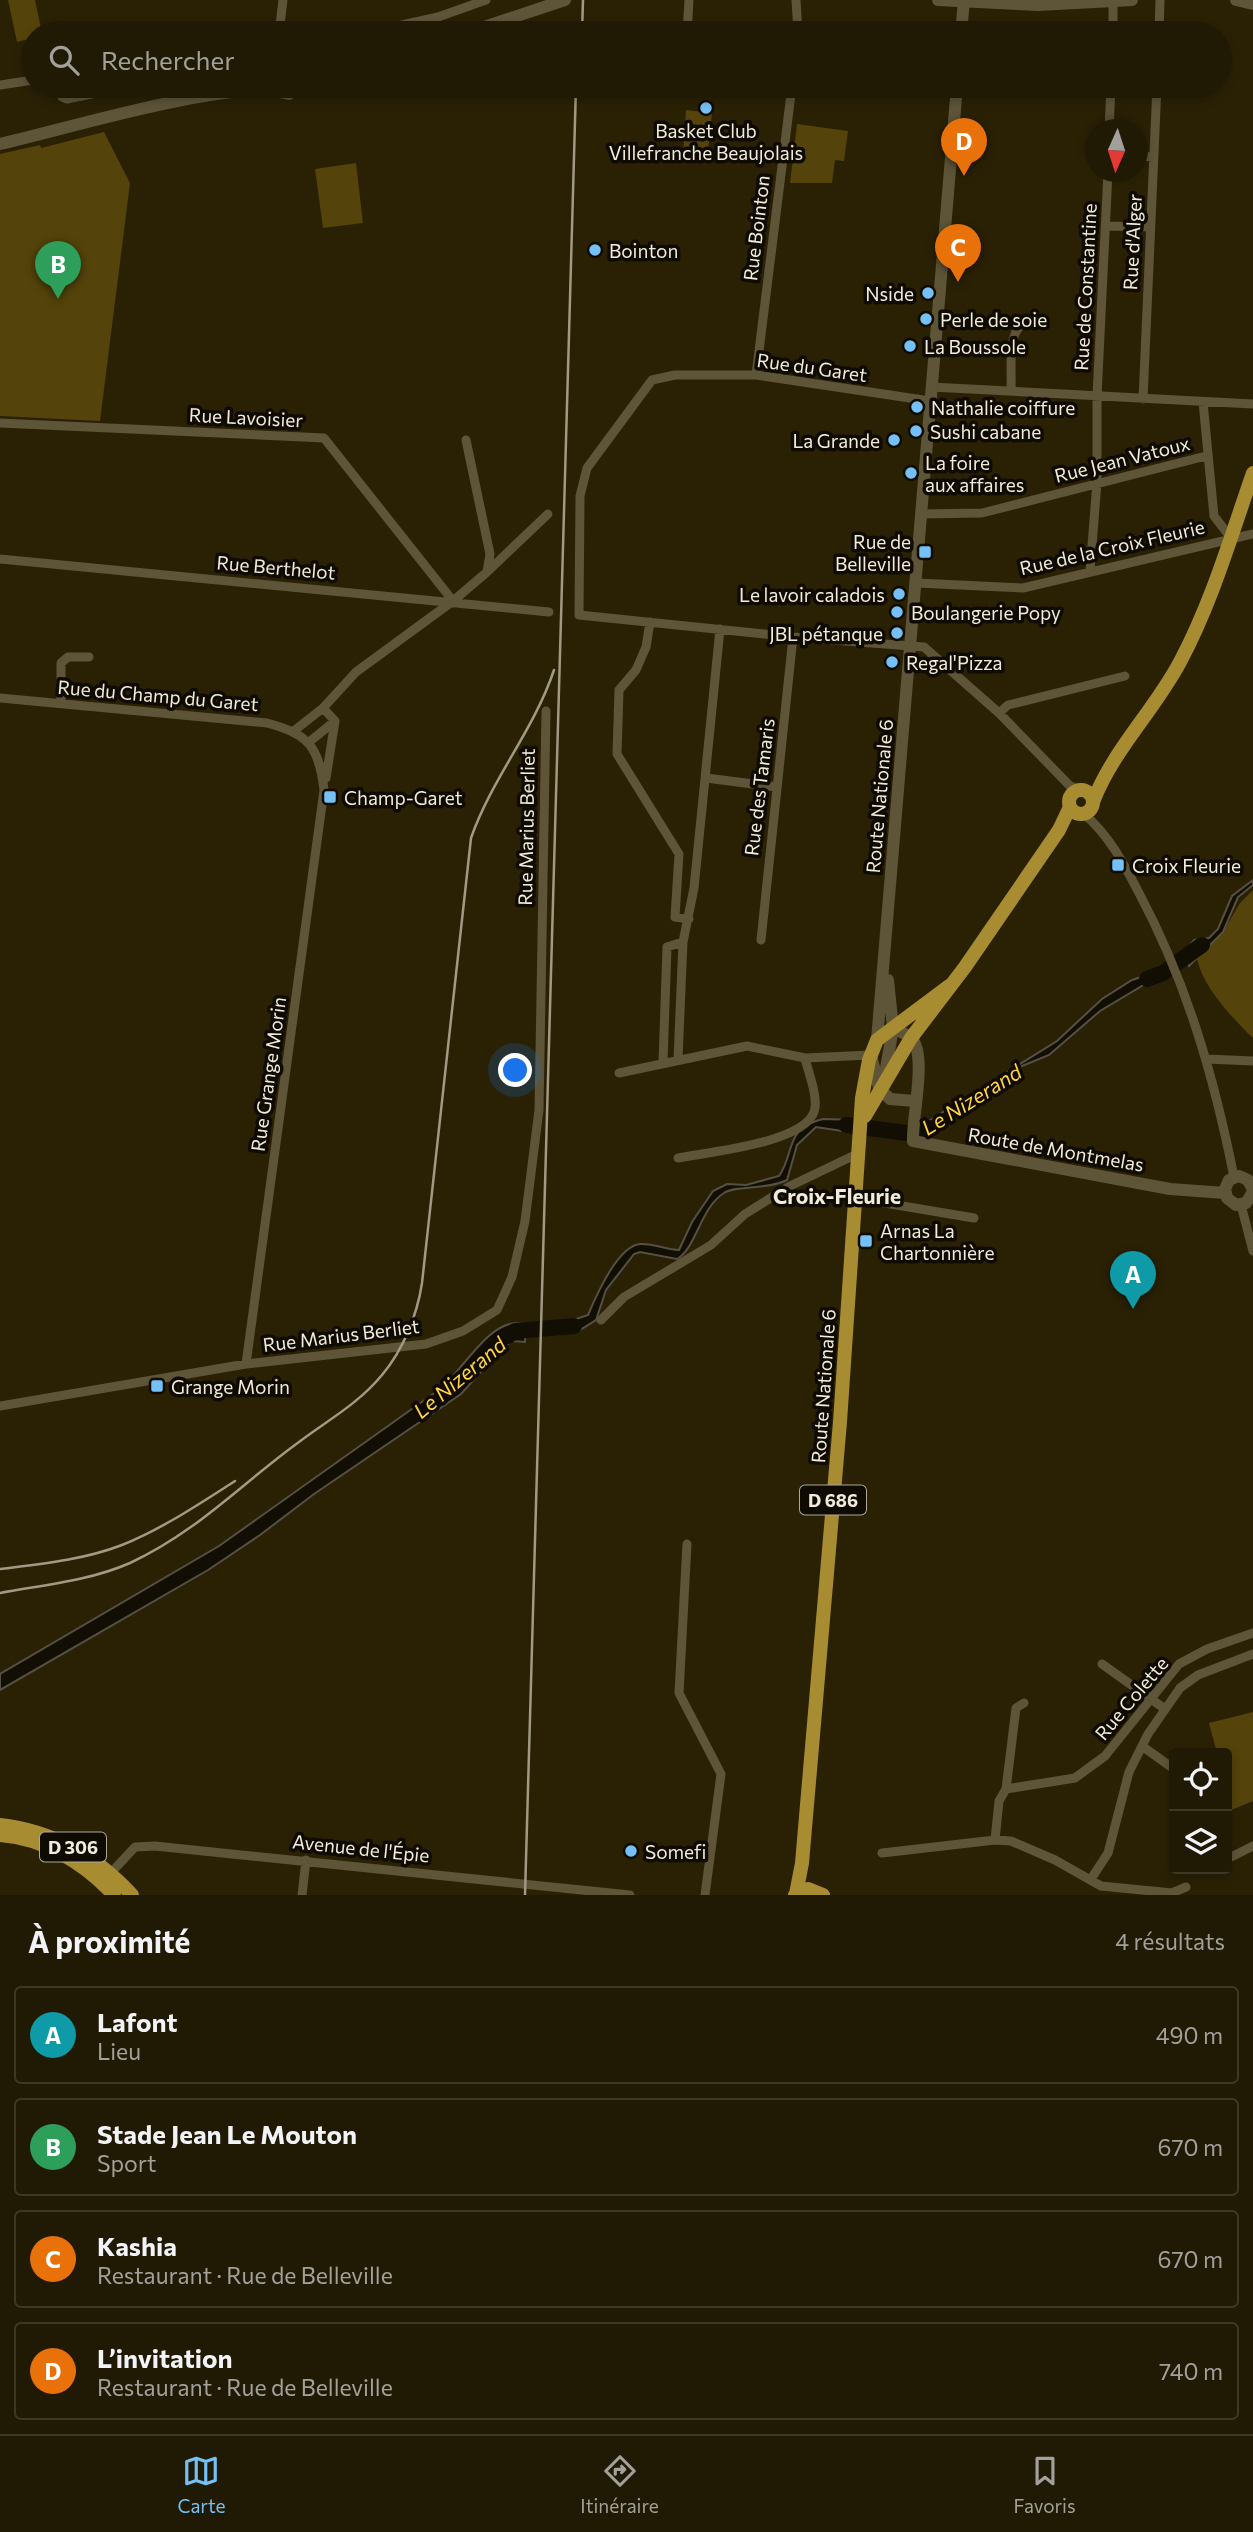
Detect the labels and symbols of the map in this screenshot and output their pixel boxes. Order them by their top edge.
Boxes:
marker: Basket Club Villefranche Beaujolais [698,100,714,116]
pin: D [941,118,987,176]
place label: Basket Club Villefranche Beaujolais [609,119,803,164]
north arrow [1085,119,1148,182]
street label: Rue Bointon [738,174,774,282]
street label: Rue d'Alger [1118,193,1146,291]
street label: Rue de Constantine [1069,203,1101,371]
pin: C [935,224,981,282]
place label: Bointon [609,239,678,262]
pin: B [35,241,81,299]
marker: Bointon [587,242,603,258]
place label: Nside [865,282,914,305]
marker: Nside [920,285,936,301]
place label: Perle de soie [940,308,1047,331]
marker: Perle de soie [918,311,934,327]
place label: La Boussole [924,335,1026,358]
marker: La Boussole [902,338,918,354]
street label: Rue du Garet [755,348,869,386]
place label: Nathalie coiffure [931,396,1075,419]
marker: Nathalie coiffure [909,399,925,415]
street label: Rue Lavoisier [188,403,304,431]
place label: Sushi cabane [930,420,1041,443]
marker: Sushi cabane [908,423,924,439]
place label: La Grande [792,429,880,452]
street label: Rue Jean Vatoux [1052,431,1192,487]
marker: La Grande [886,432,902,448]
place label: La foire aux affaires [925,451,1024,496]
marker: La foire aux affaires [903,465,919,481]
street label: Rue de la Croix Fleurie [1017,515,1207,579]
place label: Rue de Belleville [835,530,911,575]
marker: Rue de Belleville [917,544,933,560]
street label: Rue Berthelot [216,550,337,584]
place label: Le lavoir caladois [739,583,885,606]
marker: Le lavoir caladois [891,586,907,602]
place label: Boulangerie Popy [911,601,1061,624]
marker: Boulangerie Popy [889,604,905,620]
place label: JBL pétanque [769,622,883,645]
marker: JBL pétanque [889,625,905,641]
place label: Regal'Pizza [906,651,1003,674]
marker: Regal'Pizza [884,654,900,670]
street label: Rue du Champ du Garet [57,675,260,715]
street label: Rue des Tamaris [739,717,779,857]
street label: Route Nationale 6 [861,718,897,874]
street label: Rue Marius Berliet [513,748,539,906]
place label: Champ-Garet [344,786,463,809]
marker: Champ-Garet [322,789,338,805]
place label: Croix Fleurie [1132,854,1241,877]
marker: Croix Fleurie [1110,857,1126,873]
street label: Rue Grange Morin [246,995,290,1153]
your location [498,1053,532,1087]
water label: Le Nizerand [916,1058,1026,1140]
street label: Route de Montmelas [966,1122,1146,1176]
district label: Croix-Fleurie [773,1183,901,1208]
place label: Arnas La Chartonnière [880,1219,994,1264]
marker: Arnas La Chartonnière [858,1233,874,1249]
pin: A [1110,1251,1156,1309]
street label: Route Nationale 6 [806,1308,840,1464]
street label: Rue Marius Berliet [261,1314,421,1356]
water label: Le Nizerand [408,1331,511,1423]
place label: Grange Morin [171,1375,290,1398]
marker: Grange Morin [149,1378,165,1394]
road number: D 686 [800,1485,866,1514]
street label: Rue Colette [1090,1652,1172,1744]
street label: Avenue de l'Épie [291,1829,431,1867]
road number: D 306 [40,1832,106,1861]
place label: Somefi [645,1840,706,1863]
marker: Somefi [623,1843,639,1859]

